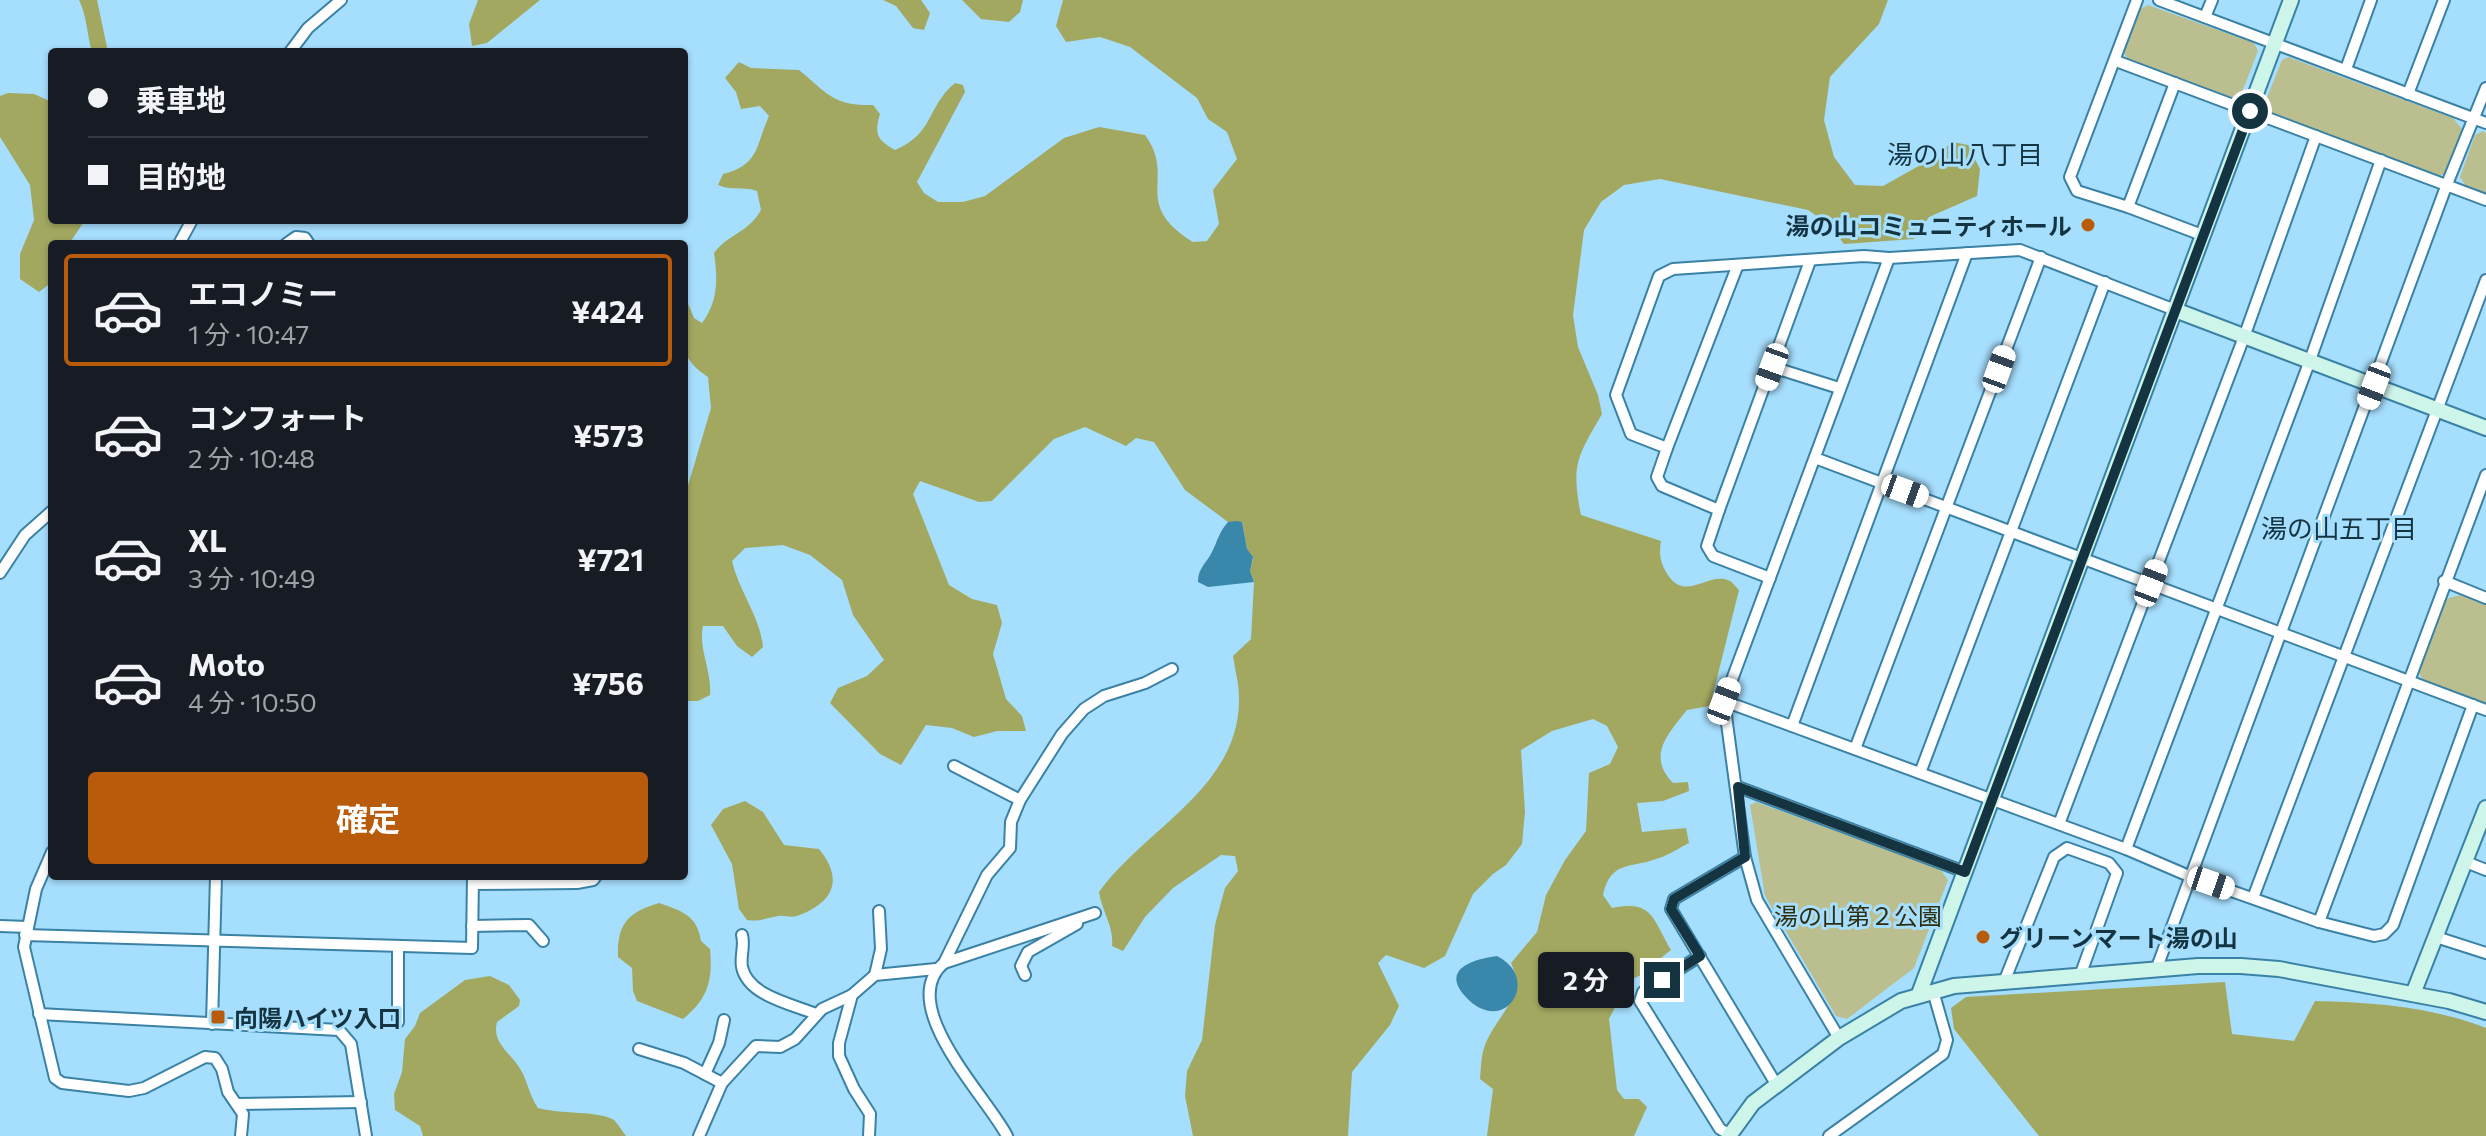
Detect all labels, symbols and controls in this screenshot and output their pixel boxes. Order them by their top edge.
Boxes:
text: 乗車地 [136,80,226,117]
route start [2232,93,2268,129]
district label: 湯の山八丁目 [1887,138,2043,169]
text: 目的地 [136,157,226,194]
place label: 湯の山コミュニティホール [1785,211,2072,240]
marker: 湯の山コミュニティホール [2079,216,2097,234]
icon: car [92,274,164,346]
text: エコノミー [188,274,338,311]
text: ¥424 [571,292,644,329]
text: 1 分 · 10:47 [188,318,309,349]
car [1753,340,1791,394]
car [1980,342,2018,396]
car [2354,359,2394,413]
icon: car [92,398,164,470]
text: コンフォート [188,398,367,435]
text: ¥573 [573,416,644,453]
text: 2 分 · 10:48 [188,442,315,473]
car [1878,472,1932,510]
district label: 湯の山五丁目 [2261,512,2417,543]
text: XL [188,521,227,558]
icon: car [92,522,164,594]
text: ¥721 [577,540,644,577]
car [2131,556,2171,610]
text: 3 分 · 10:49 [188,562,316,593]
text: Moto [188,645,265,682]
icon: car [92,646,164,718]
text: ¥756 [572,664,644,701]
car [1704,674,1744,728]
text: 4 分 · 10:50 [188,686,317,717]
button: 確定 [88,772,648,864]
car [2184,864,2238,902]
park label: 湯の山第２公園 [1774,901,1942,930]
place label: グリーンマート湯の山 [1999,923,2238,952]
marker: グリーンマート湯の山 [1974,928,1992,946]
callout: 2 分 [1538,952,1634,1008]
route end [1644,962,1680,998]
text: 2 分 [1563,964,1609,995]
place label: 向陽ハイツ入口 [234,1003,402,1032]
marker: 向陽ハイツ入口 [209,1008,227,1026]

